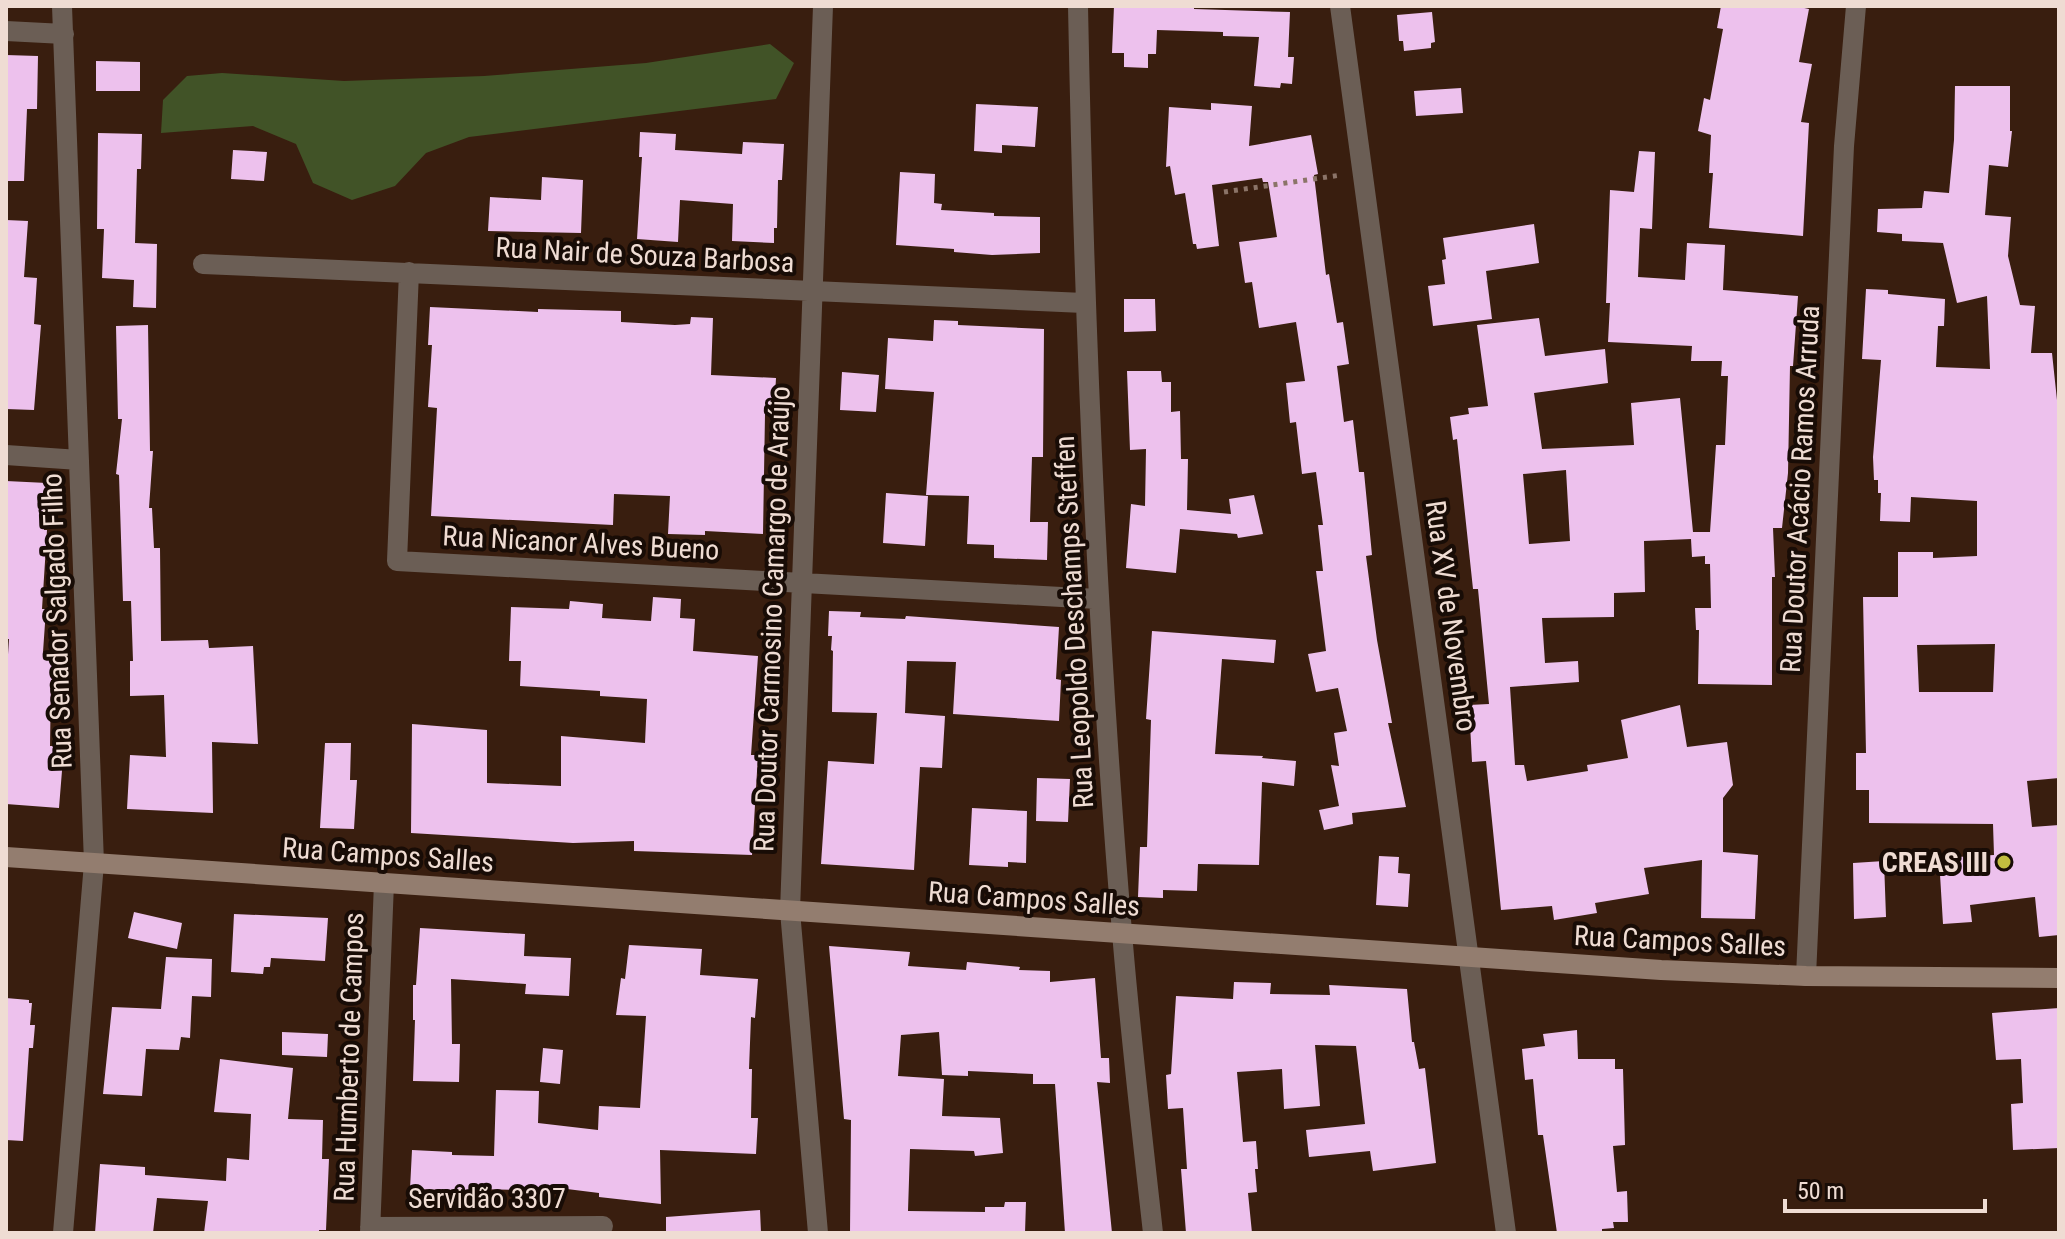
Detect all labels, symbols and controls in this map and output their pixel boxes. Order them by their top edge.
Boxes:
street label: Rua Nair de Souza Barbosa [495,231,795,279]
street label: Rua Doutor Acácio Ramos Arruda [1774,304,1826,674]
street label: Rua Doutor Carmosino Camargo de Araújo [747,385,797,853]
street label: Rua Leopoldo Deschamps Steffen [1048,435,1100,809]
street label: Rua Senador Salgado Filho [35,473,79,769]
street label: Rua XV de Novembro [1418,498,1484,734]
street label: Rua Nicanor Alves Bueno [442,519,720,567]
street label: Rua Campos Salles [281,831,495,879]
place label: CREAS III [1882,846,1988,879]
marker: CREAS III [1995,853,2013,871]
street label: Rua Campos Salles [927,875,1141,923]
street label: Rua Humberto de Campos [327,912,371,1202]
street label: Rua Campos Salles [1573,919,1787,963]
scale bar [1785,1163,1985,1213]
text: 50 m [1797,1177,1844,1205]
street label: Servidão 3307 [408,1182,566,1215]

